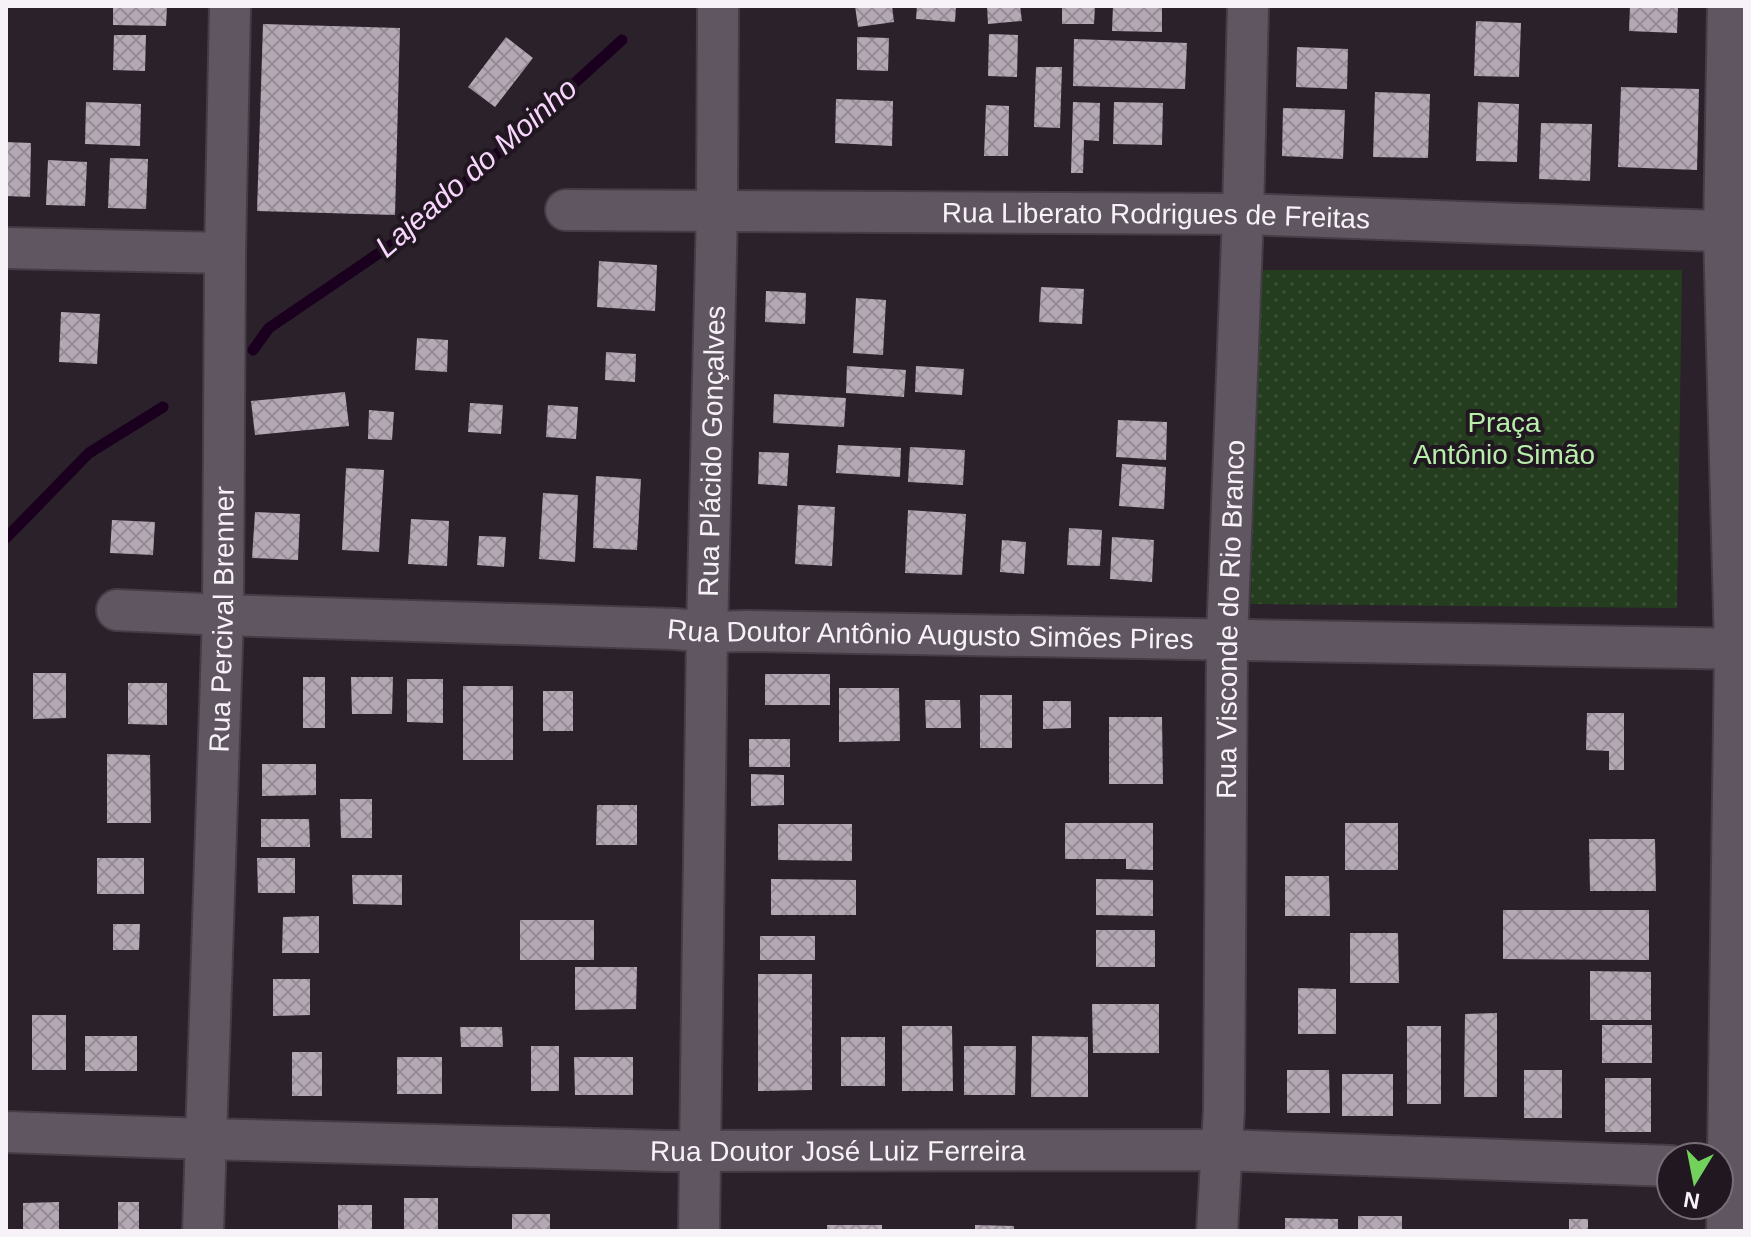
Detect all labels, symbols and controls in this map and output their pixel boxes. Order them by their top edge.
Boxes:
water label: Lajeado do Moinho [369,71,583,263]
street label: Rua Liberato Rodrigues de Freitas [942,197,1371,234]
street label: Rua Plácido Gonçalves [692,305,730,597]
park label: Praça Antônio Simão [1413,407,1595,470]
street label: Rua Visconde do Rio Branco [1210,439,1250,799]
street label: Rua Percival Brenner [203,486,239,753]
street label: Rua Doutor Antônio Augusto Simões Pires [666,613,1194,655]
street label: Rua Doutor José Luiz Ferreira [650,1135,1026,1167]
north arrow [1655,1141,1735,1221]
text: N [1682,1187,1702,1214]

